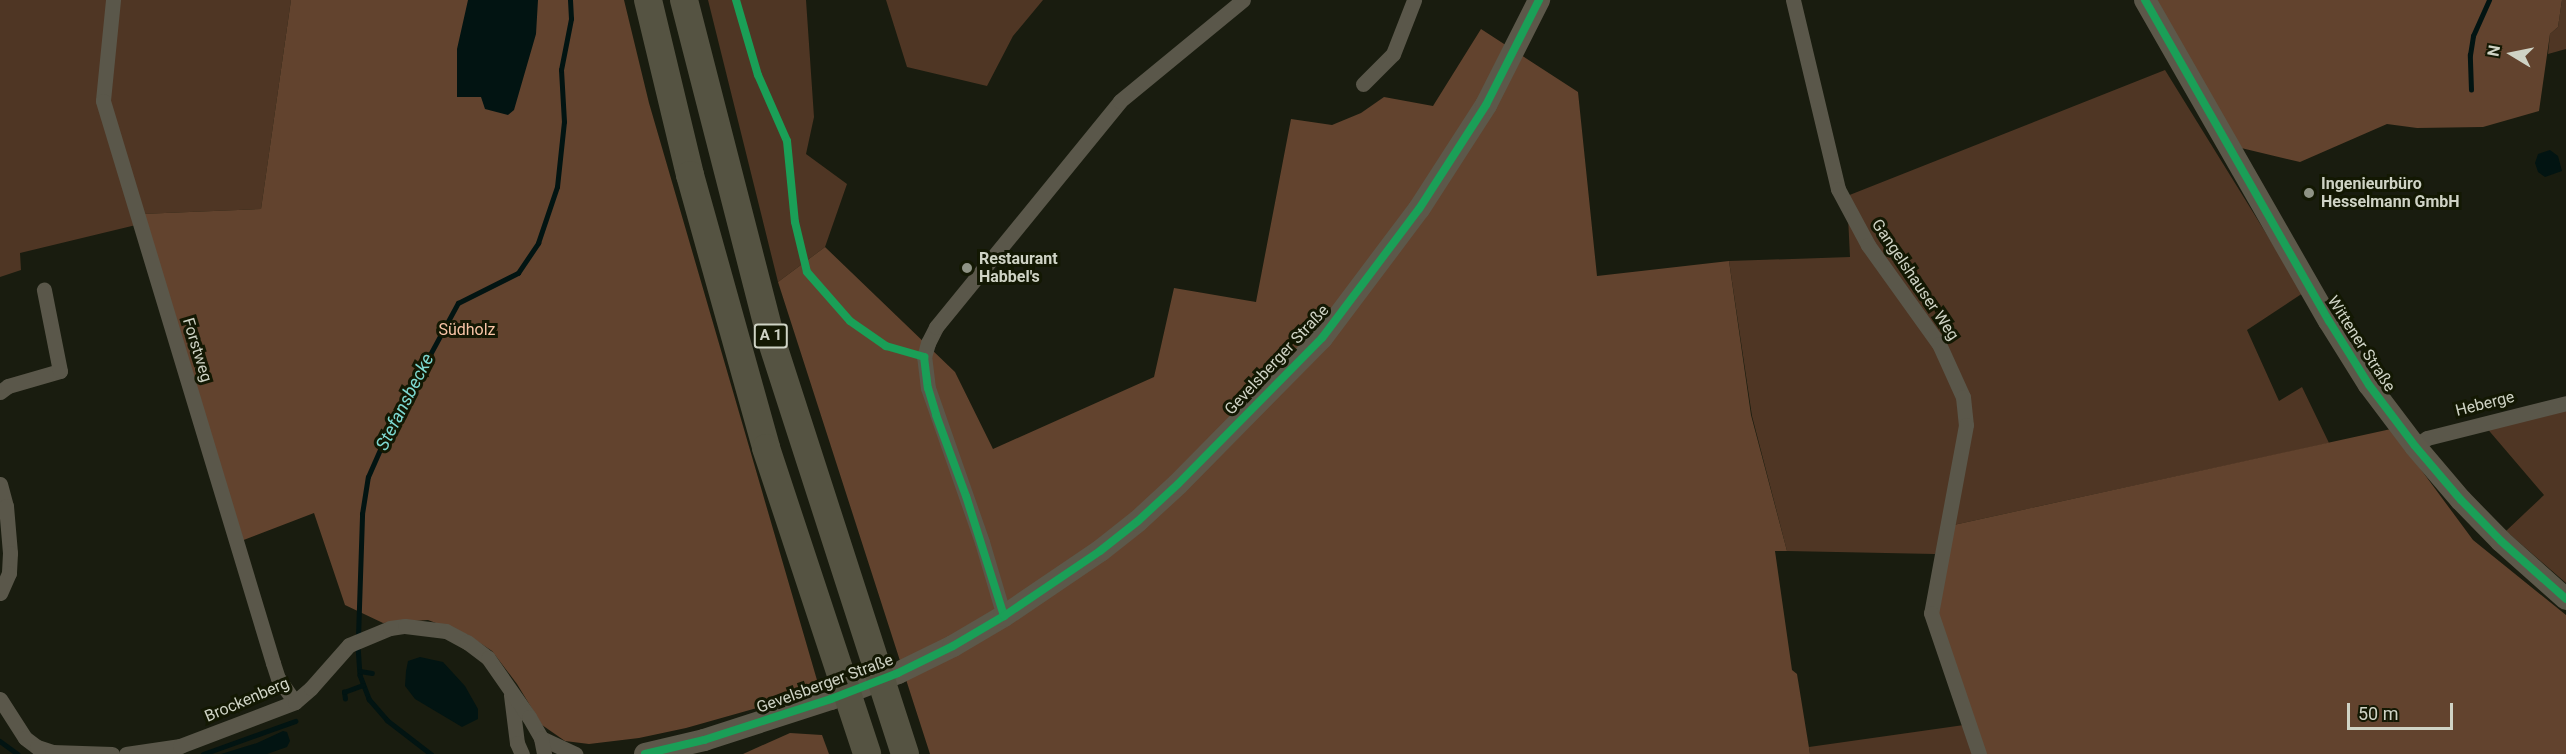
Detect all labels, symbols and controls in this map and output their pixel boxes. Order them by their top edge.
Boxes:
north arrow [2482,24,2542,84]
text: N [2483,44,2504,58]
place label: Ingenieurbüro Hesselmann GmbH [2321,174,2460,212]
marker: Ingenieurbüro Hesselmann GmbH [2302,186,2316,200]
street label: Gangelshauser Weg [1867,216,1963,344]
place label: Restaurant Habbel's [979,249,1058,287]
marker: Restaurant Habbel's [960,261,974,275]
street label: Wittener Straße [2323,293,2399,395]
street label: Gevelsberger Straße [1221,301,1333,419]
street label: Forstweg [178,316,216,384]
park label: Südholz [438,320,496,340]
road number: A 1 [753,324,789,348]
water label: Stefansbecke [371,350,439,454]
street label: Heberge [2454,387,2516,421]
street label: Gevelsberger Straße [754,650,896,718]
street label: Brockenberg [202,674,292,726]
scale bar [2350,691,2456,729]
text: 50 m [2358,703,2398,724]

